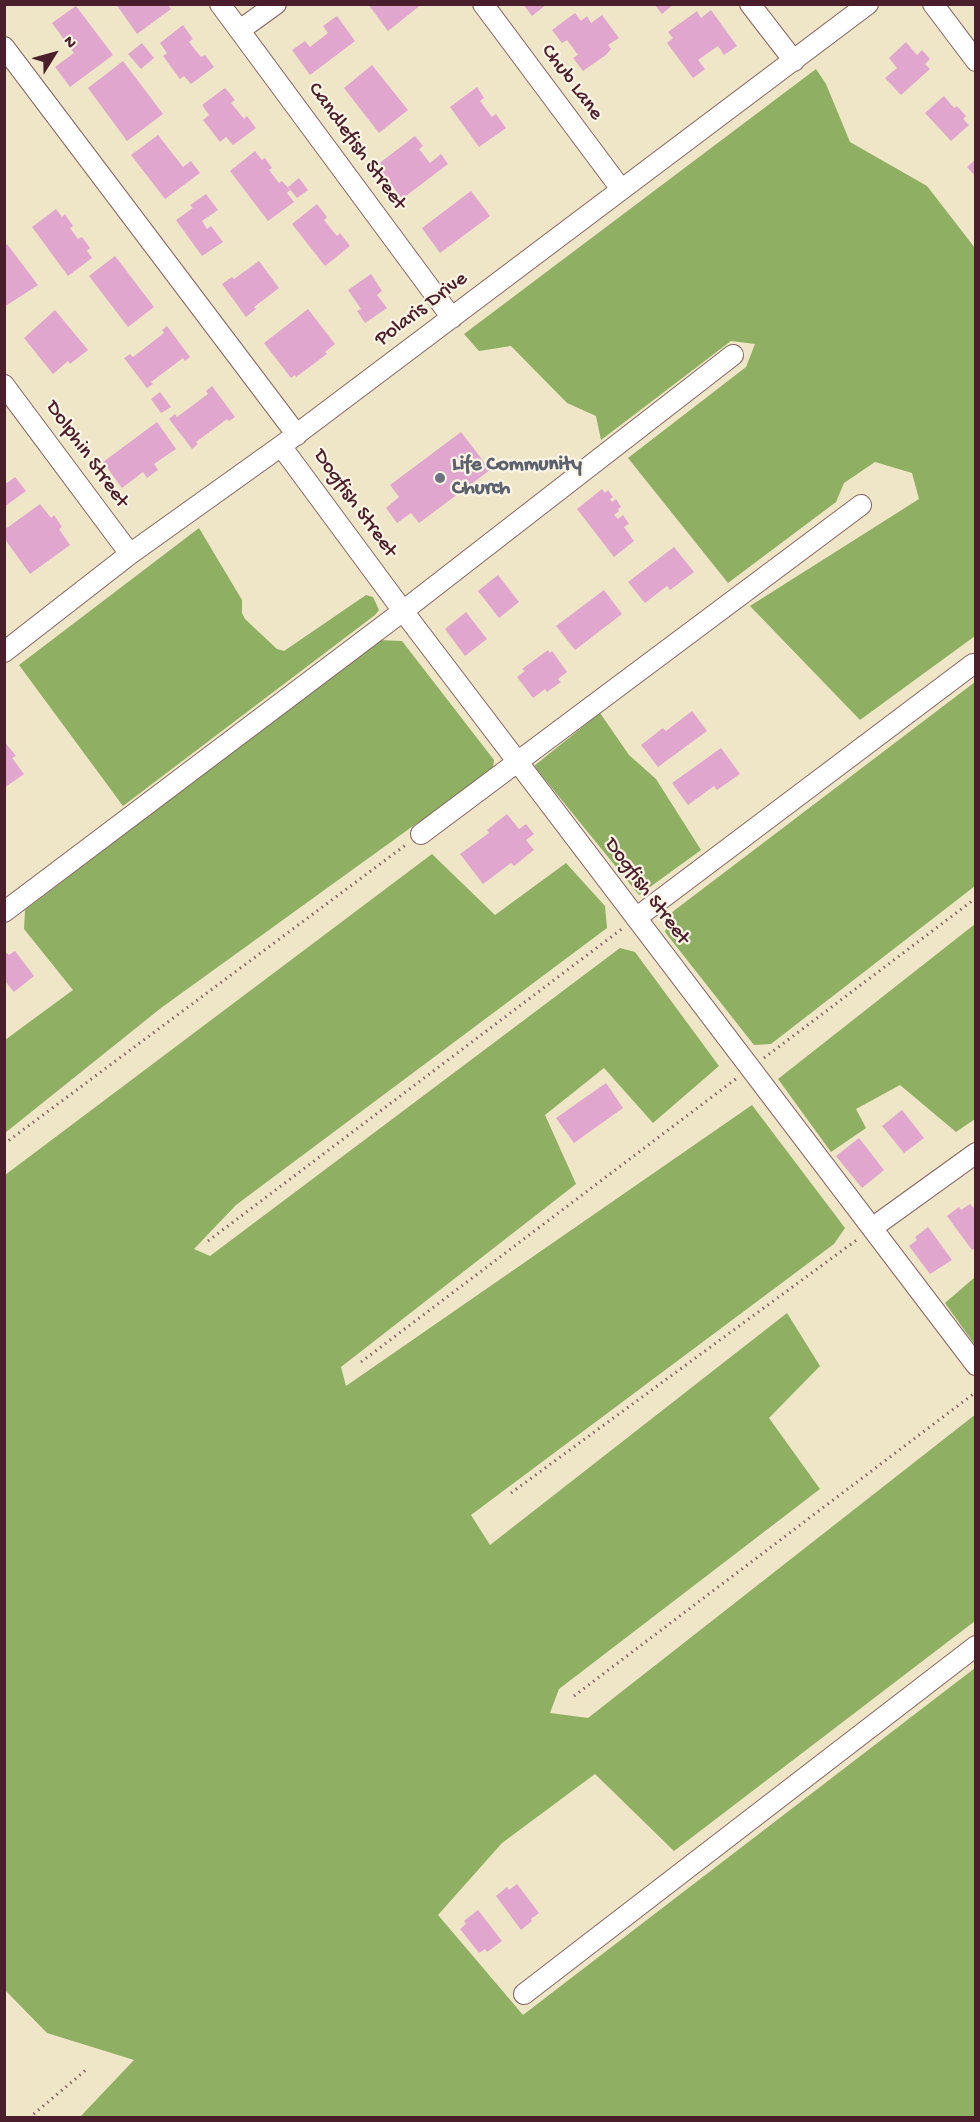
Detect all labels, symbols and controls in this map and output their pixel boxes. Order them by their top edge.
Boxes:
north arrow [24,24,84,84]
text: N [58,33,80,53]
street label: Chub Lane [534,40,608,126]
street label: Candlefish Street [301,78,411,216]
street label: Polaris Drive [371,267,473,353]
street label: Dolphin Street [39,396,133,514]
street label: Dogfish Street [306,445,402,563]
place label: Life Community Church [452,453,582,503]
marker: Life Community Church [433,471,447,485]
street label: Dogfish Street [598,834,694,950]

